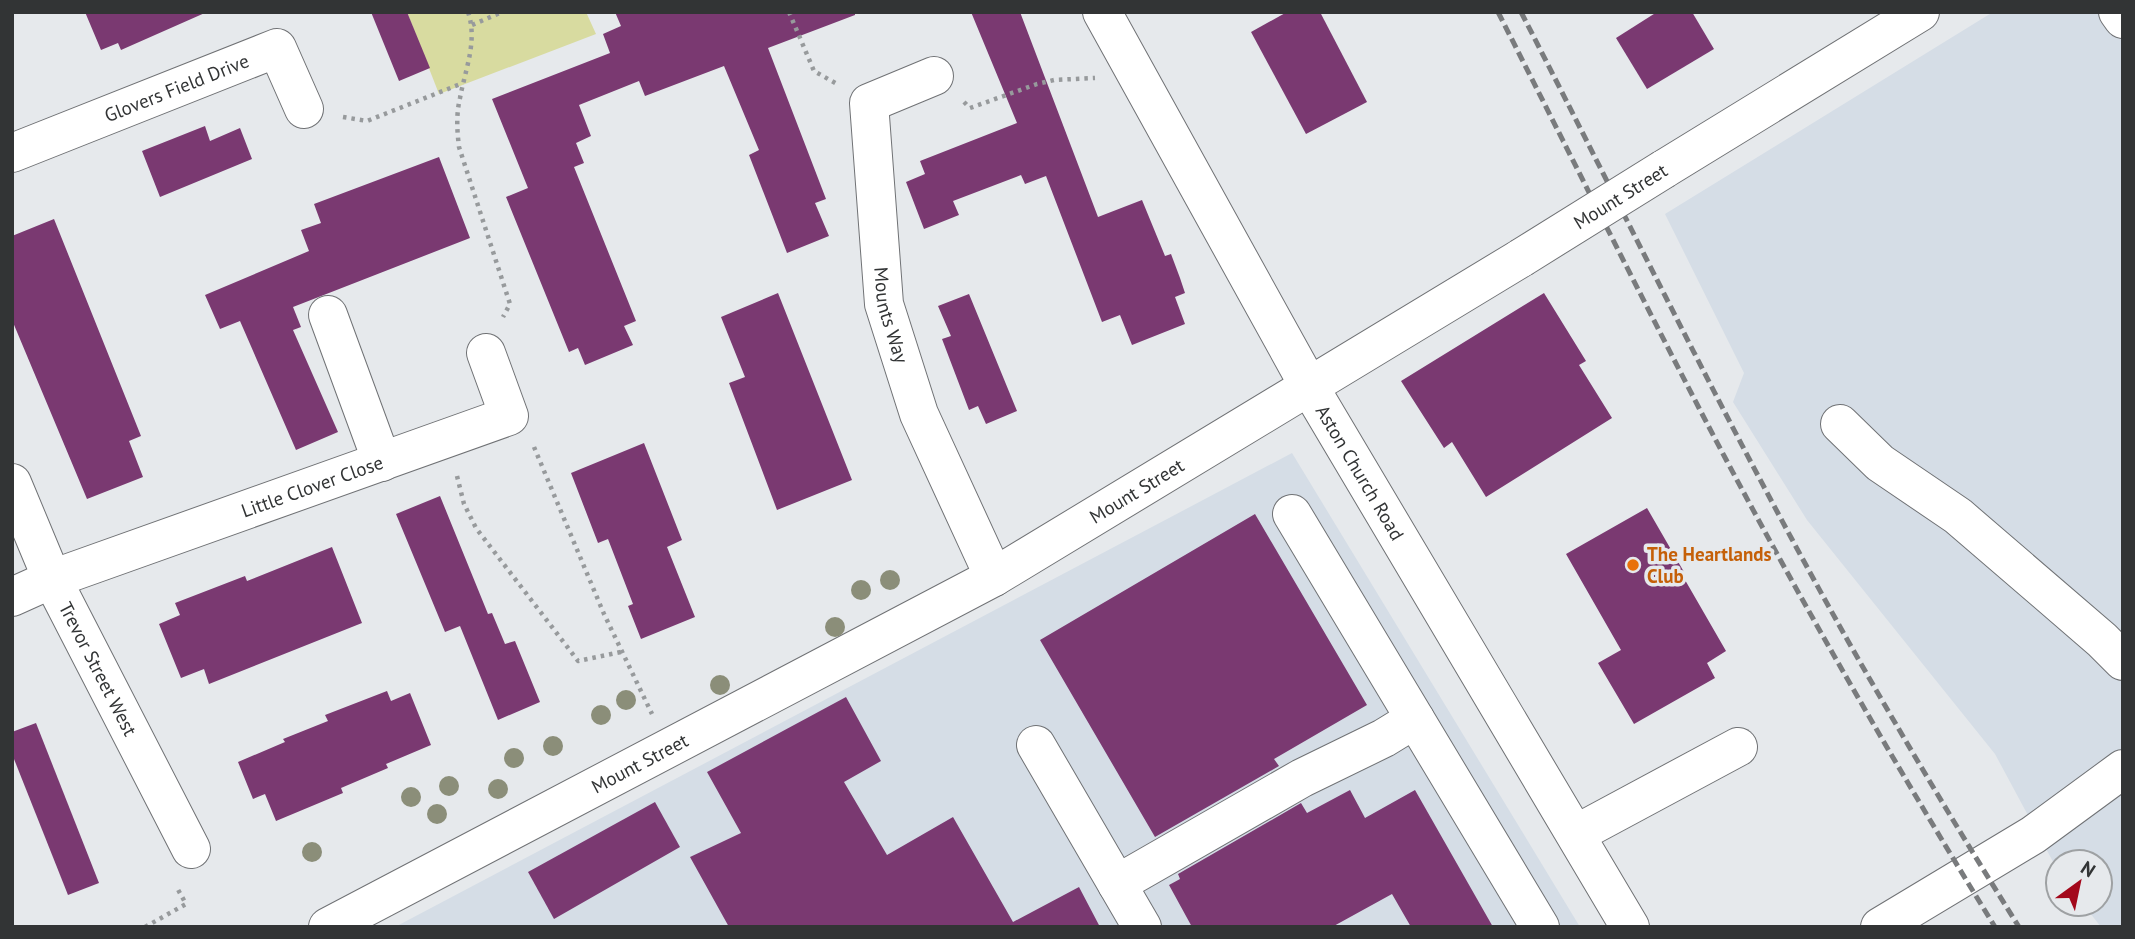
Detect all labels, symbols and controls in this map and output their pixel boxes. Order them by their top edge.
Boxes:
street label: Glovers Field Drive [101,48,252,127]
street label: Mount Street [1569,158,1672,234]
street label: Mounts Way [869,266,914,366]
street label: Aston Church Road [1311,400,1410,545]
street label: Little Clover Close [238,450,386,523]
street label: Mount Street [1085,453,1189,528]
place label: The Heartlands Club [1647,542,1772,588]
marker: The Heartlands Club [1625,557,1641,573]
street label: Trevor Street West [54,598,143,740]
street label: Mount Street [587,728,693,799]
north arrow [2044,848,2114,918]
text: N [2076,855,2100,882]

